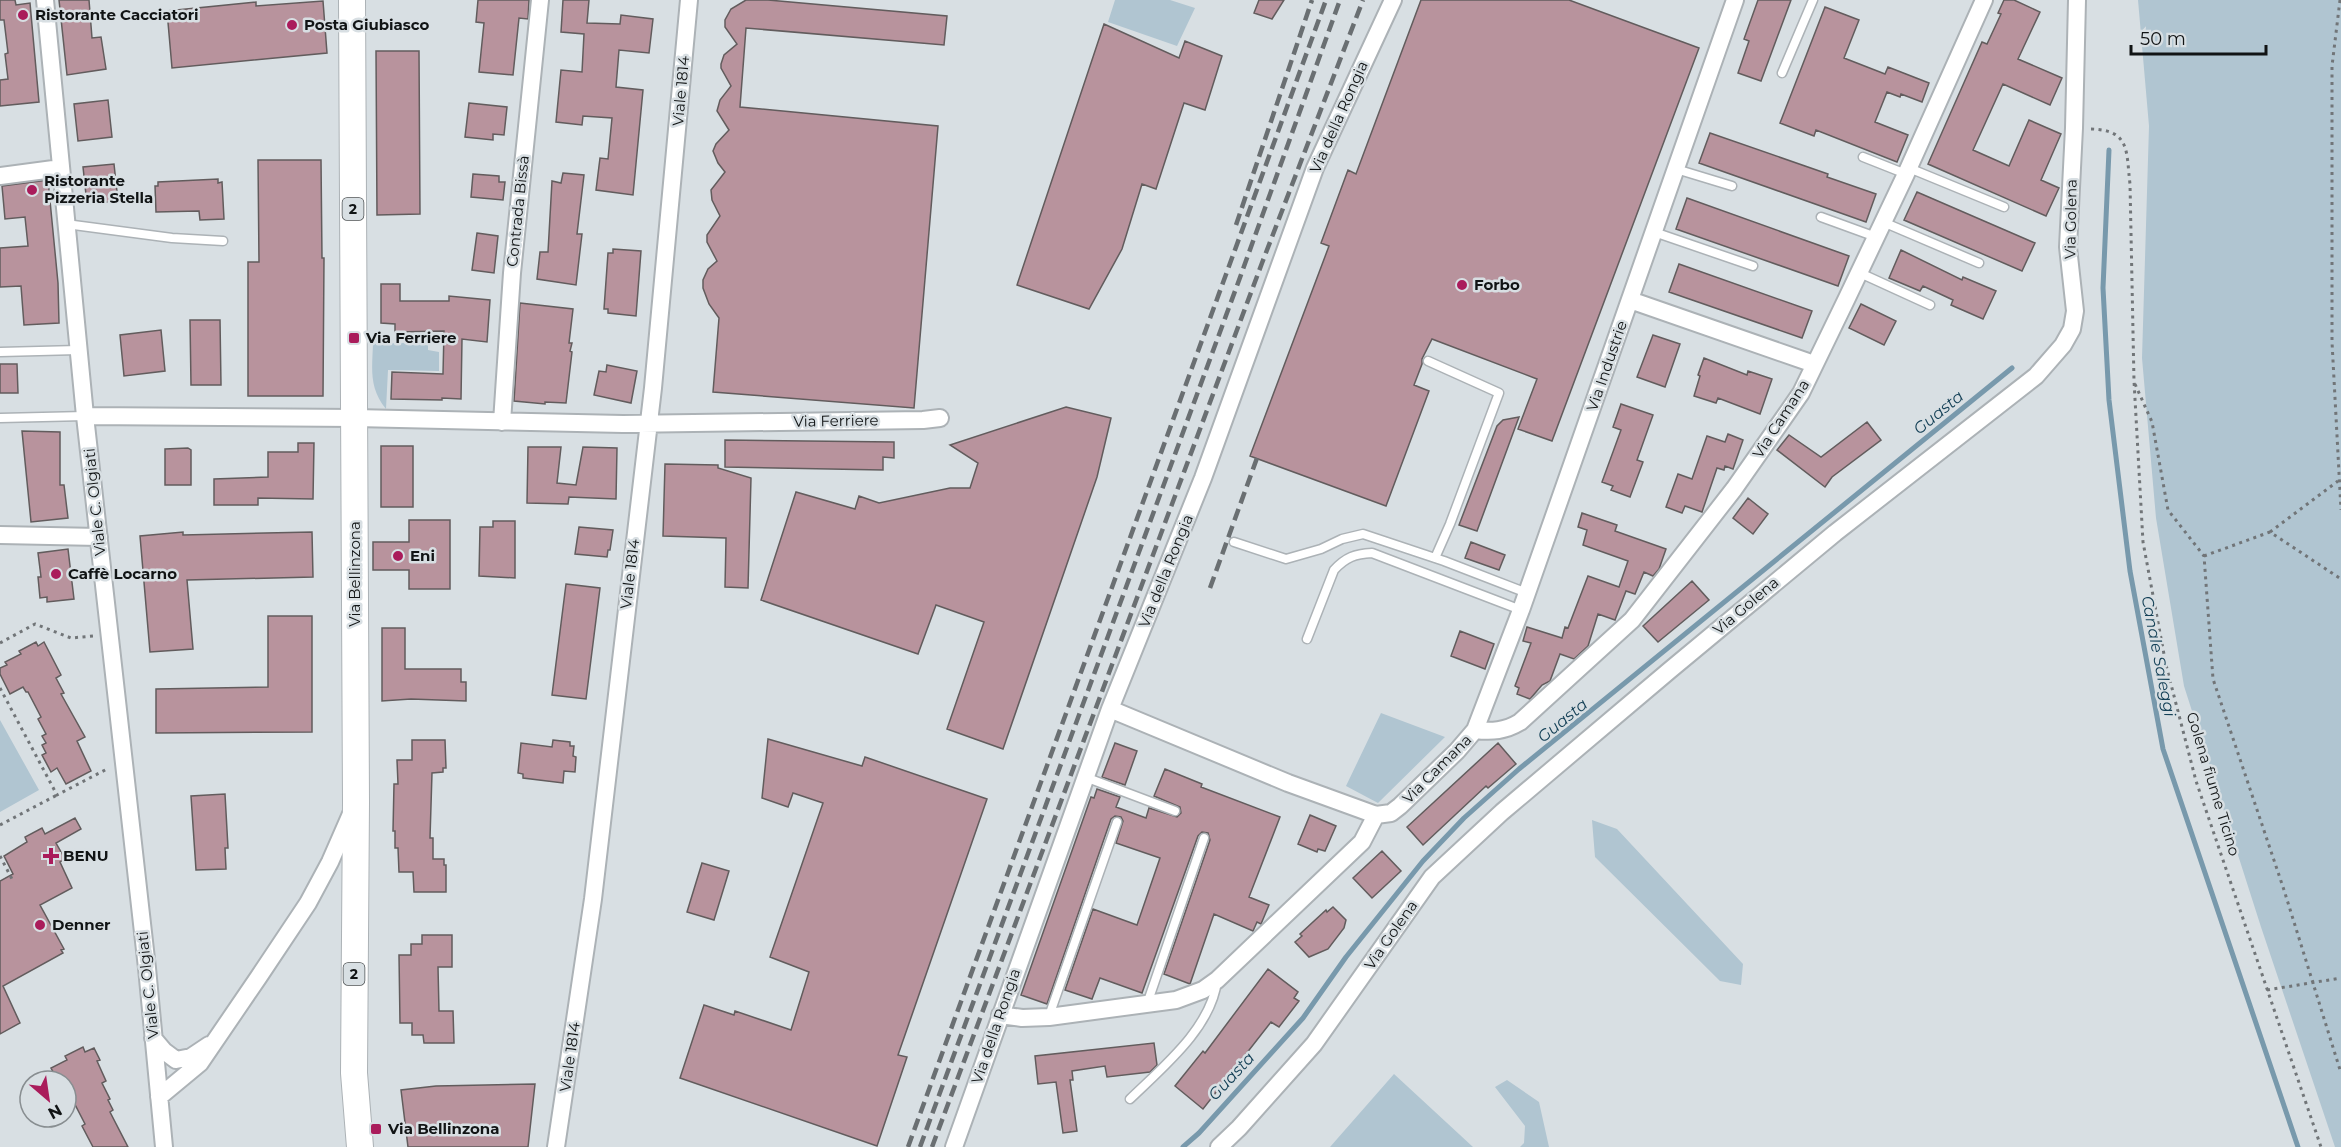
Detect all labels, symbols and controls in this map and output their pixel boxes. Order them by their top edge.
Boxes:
place label: Ristorante Cacciatori [35,5,199,24]
marker: Ristorante Cacciatori [16,8,30,22]
place label: Posta Giubiasco [304,15,430,34]
marker: Posta Giubiasco [285,18,299,32]
scale bar [2131,18,2266,56]
text: 50 m [2140,28,2186,50]
street label: Viale 1814 [668,55,693,127]
street label: Via della Rongia [1305,58,1372,176]
street label: Contrada Bissà [502,154,533,268]
place label: Ristorante Pizzeria Stella [44,171,153,207]
street label: Via Golena [2060,179,2081,259]
marker: Ristorante Pizzeria Stella [25,183,39,197]
road number: 2 [342,198,364,220]
place label: Forbo [1474,275,1520,294]
marker: Forbo [1455,278,1469,292]
street label: Via Industrie [1582,318,1631,414]
place label: Via Ferriere [365,328,457,347]
marker: Via Ferriere [347,331,361,345]
street label: Via Camana [1748,376,1813,462]
water label: Guasta [1909,386,1967,438]
street label: Via Ferriere [793,410,879,431]
street label: Viale C. Olgiati [79,447,110,557]
street label: Via della Rongia [1134,511,1197,630]
street label: Via Bellinzona [345,521,364,627]
street label: Viale 1814 [616,538,643,610]
place label: Eni [410,546,435,565]
marker: Eni [391,549,405,563]
place label: Caffè Locarno [68,564,177,583]
marker: Caffè Locarno [49,567,63,581]
street label: Via Golena [1709,573,1782,639]
water label: Canale Saleggi [2137,594,2180,719]
water label: Guasta [1533,694,1591,746]
street label: Golena fiume Ticino [2183,709,2244,858]
street label: Via Camana [1398,730,1475,807]
place label: BENU [63,846,108,865]
marker: BENU [44,849,58,863]
street label: Via Golena [1360,896,1421,973]
place label: Denner [52,915,111,934]
marker: Denner [33,918,47,932]
street label: Viale C. Olgiati [132,930,163,1040]
road number: 2 [344,963,364,985]
street label: Via della Rongia [967,966,1024,1086]
street label: Viale 1814 [555,1021,584,1093]
water label: Guasta [1204,1048,1258,1104]
north arrow [18,1069,78,1129]
text: N [45,1100,65,1123]
place label: Via Bellinzona [387,1119,499,1138]
marker: Via Bellinzona [369,1122,383,1136]

